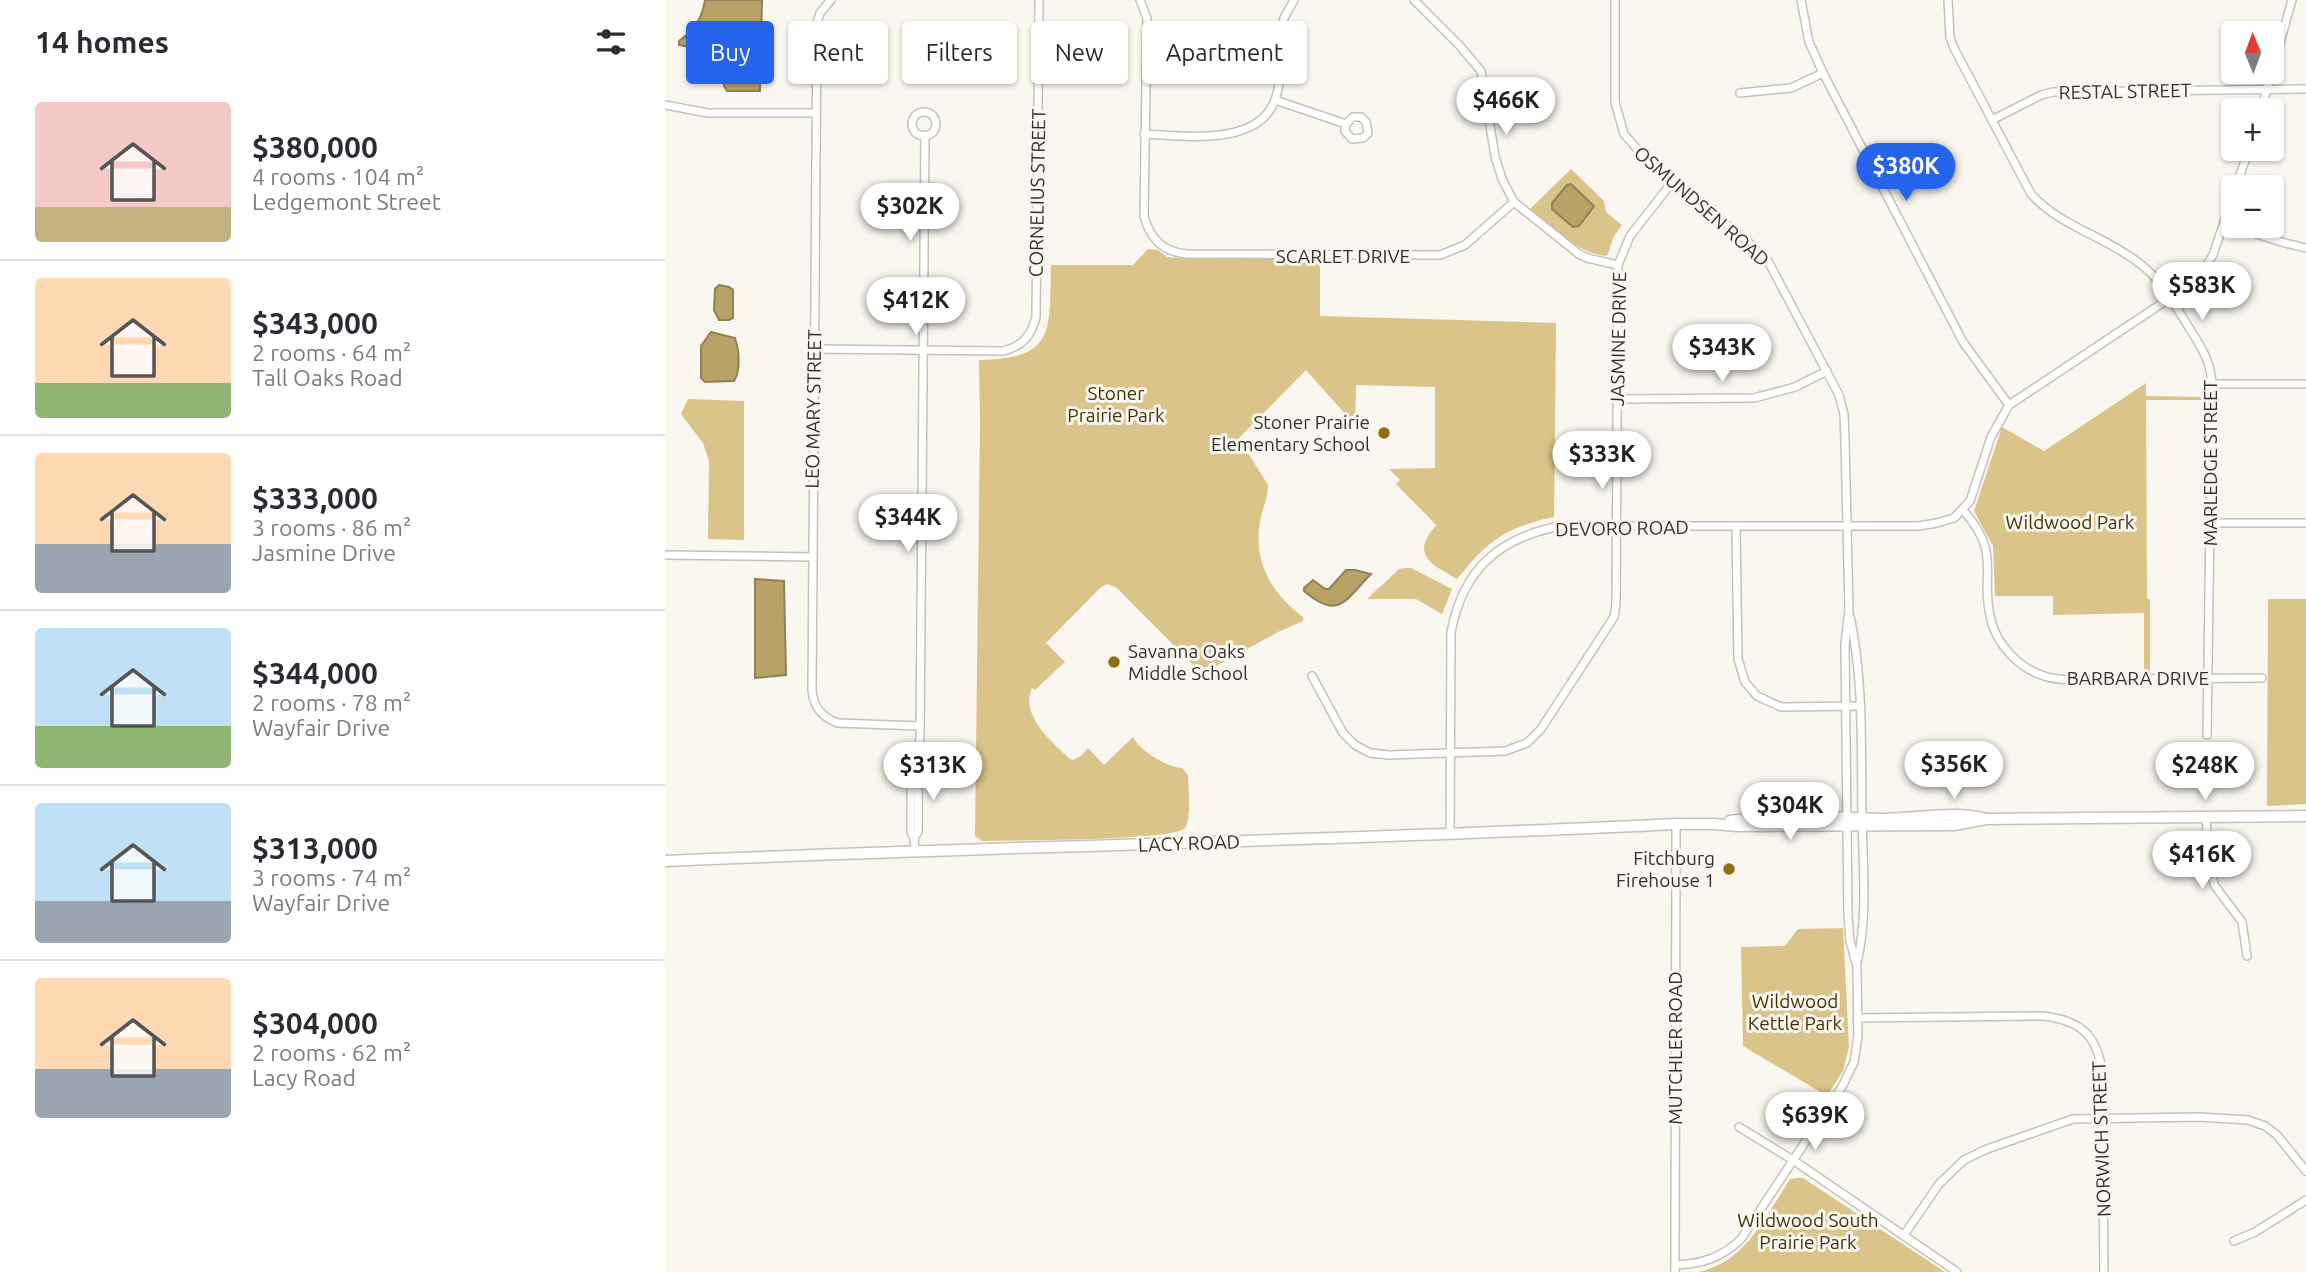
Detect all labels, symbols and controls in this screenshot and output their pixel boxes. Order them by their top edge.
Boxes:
chip: Buy [686,21,774,84]
chip: Rent [788,21,888,84]
chip: Filters [902,21,1017,84]
chip: New [1031,21,1128,84]
chip: Apartment [1142,21,1307,84]
north arrow [2221,21,2284,84]
map controls [2221,21,2284,238]
icon: filters [592,23,630,61]
text: 14 homes [35,25,169,59]
pin: $466K [1457,78,1555,137]
street label: RESTAL STREET [2059,79,2192,103]
text: $466K [1472,87,1540,112]
button: + [2221,98,2284,161]
street label: CORNELIUS STREET [1025,108,1049,277]
icon: home [91,130,175,214]
text: $380,000 [252,130,378,164]
street label: OSMUNDSEN ROAD [1630,141,1774,271]
pin: $380K [1857,144,1955,203]
text: $380K [1872,153,1940,178]
text: 4 rooms · 104 m² [252,164,424,189]
button: − [2221,175,2284,238]
pin: $302K [861,184,959,243]
text: Ledgemont Street [252,189,441,214]
text: $302K [876,193,944,218]
street label: SCARLET DRIVE [1276,245,1410,267]
pin: $583K [2153,262,2251,322]
street label: JASMINE DRIVE [1606,271,1630,407]
text: $583K [2168,272,2236,297]
pin: $412K [867,278,965,337]
text: $412K [882,287,950,312]
icon: home [91,306,175,390]
text: $343,000 [252,306,378,340]
pin: $343K [1673,324,1771,384]
street label: LEO MARY STREET [801,329,825,489]
text: $343K [1688,334,1756,359]
text: 2 rooms · 64 m² [252,340,411,365]
text: Tall Oaks Road [252,365,403,390]
street label: MARLEDGE STREET [2199,379,2221,546]
park label: Stoner Prairie Park [1067,382,1165,426]
place label: Stoner Prairie Elementary School [1211,411,1370,455]
marker: Stoner Prairie Elementary School [1376,425,1392,441]
pin: $333K [1553,432,1651,491]
text: $333K [1568,441,1636,466]
icon: home [91,481,175,565]
text: $333,000 [252,481,378,515]
pin: $344K [859,494,957,554]
text: $344K [874,504,942,529]
park label: Wildwood Park [2006,511,2135,533]
text: 3 rooms · 86 m² [252,515,411,540]
street label: DEVORO ROAD [1555,516,1689,540]
text: Jasmine Drive [252,540,396,565]
place label: Savanna Oaks Middle School [1128,640,1248,684]
marker: Savanna Oaks Middle School [1106,654,1122,670]
icon: home [91,656,175,740]
text: $344,000 [252,656,378,690]
street label: BARBARA DRIVE [2067,667,2209,689]
text: 2 rooms · 78 m² [252,690,411,715]
text: Wayfair Drive [252,715,390,740]
pin: $313K [884,742,982,802]
pin: $356K [1905,742,2003,801]
pin: $248K [2156,742,2254,802]
text: $356K [1920,751,1988,776]
text: $313K [899,752,967,777]
text: $248K [2171,752,2239,777]
pin: $304K [1741,782,1839,842]
text: $304K [1756,792,1824,817]
street label: LACY ROAD [1138,830,1240,856]
icon: home [91,831,175,915]
text: $313,000 [252,831,378,865]
pin: $416K [2153,832,2251,891]
text: $416K [2168,841,2236,866]
place label: Fitchburg Firehouse 1 [1616,847,1715,891]
marker: Fitchburg Firehouse 1 [1721,861,1737,877]
text: 3 rooms · 74 m² [252,865,411,890]
text: Wayfair Drive [252,890,390,915]
street label: MUTCHLER ROAD [1664,971,1686,1125]
park label: Wildwood Kettle Park [1748,990,1843,1034]
icon: home [91,1006,175,1090]
text: $304,000 [252,1006,378,1040]
text: 2 rooms · 62 m² [252,1040,411,1065]
street label: NORWICH STREET [2087,1060,2115,1217]
text: Lacy Road [252,1065,356,1090]
pin: $639K [1766,1092,1864,1152]
text: $639K [1781,1102,1849,1127]
park label: Wildwood South Prairie Park [1737,1209,1879,1253]

